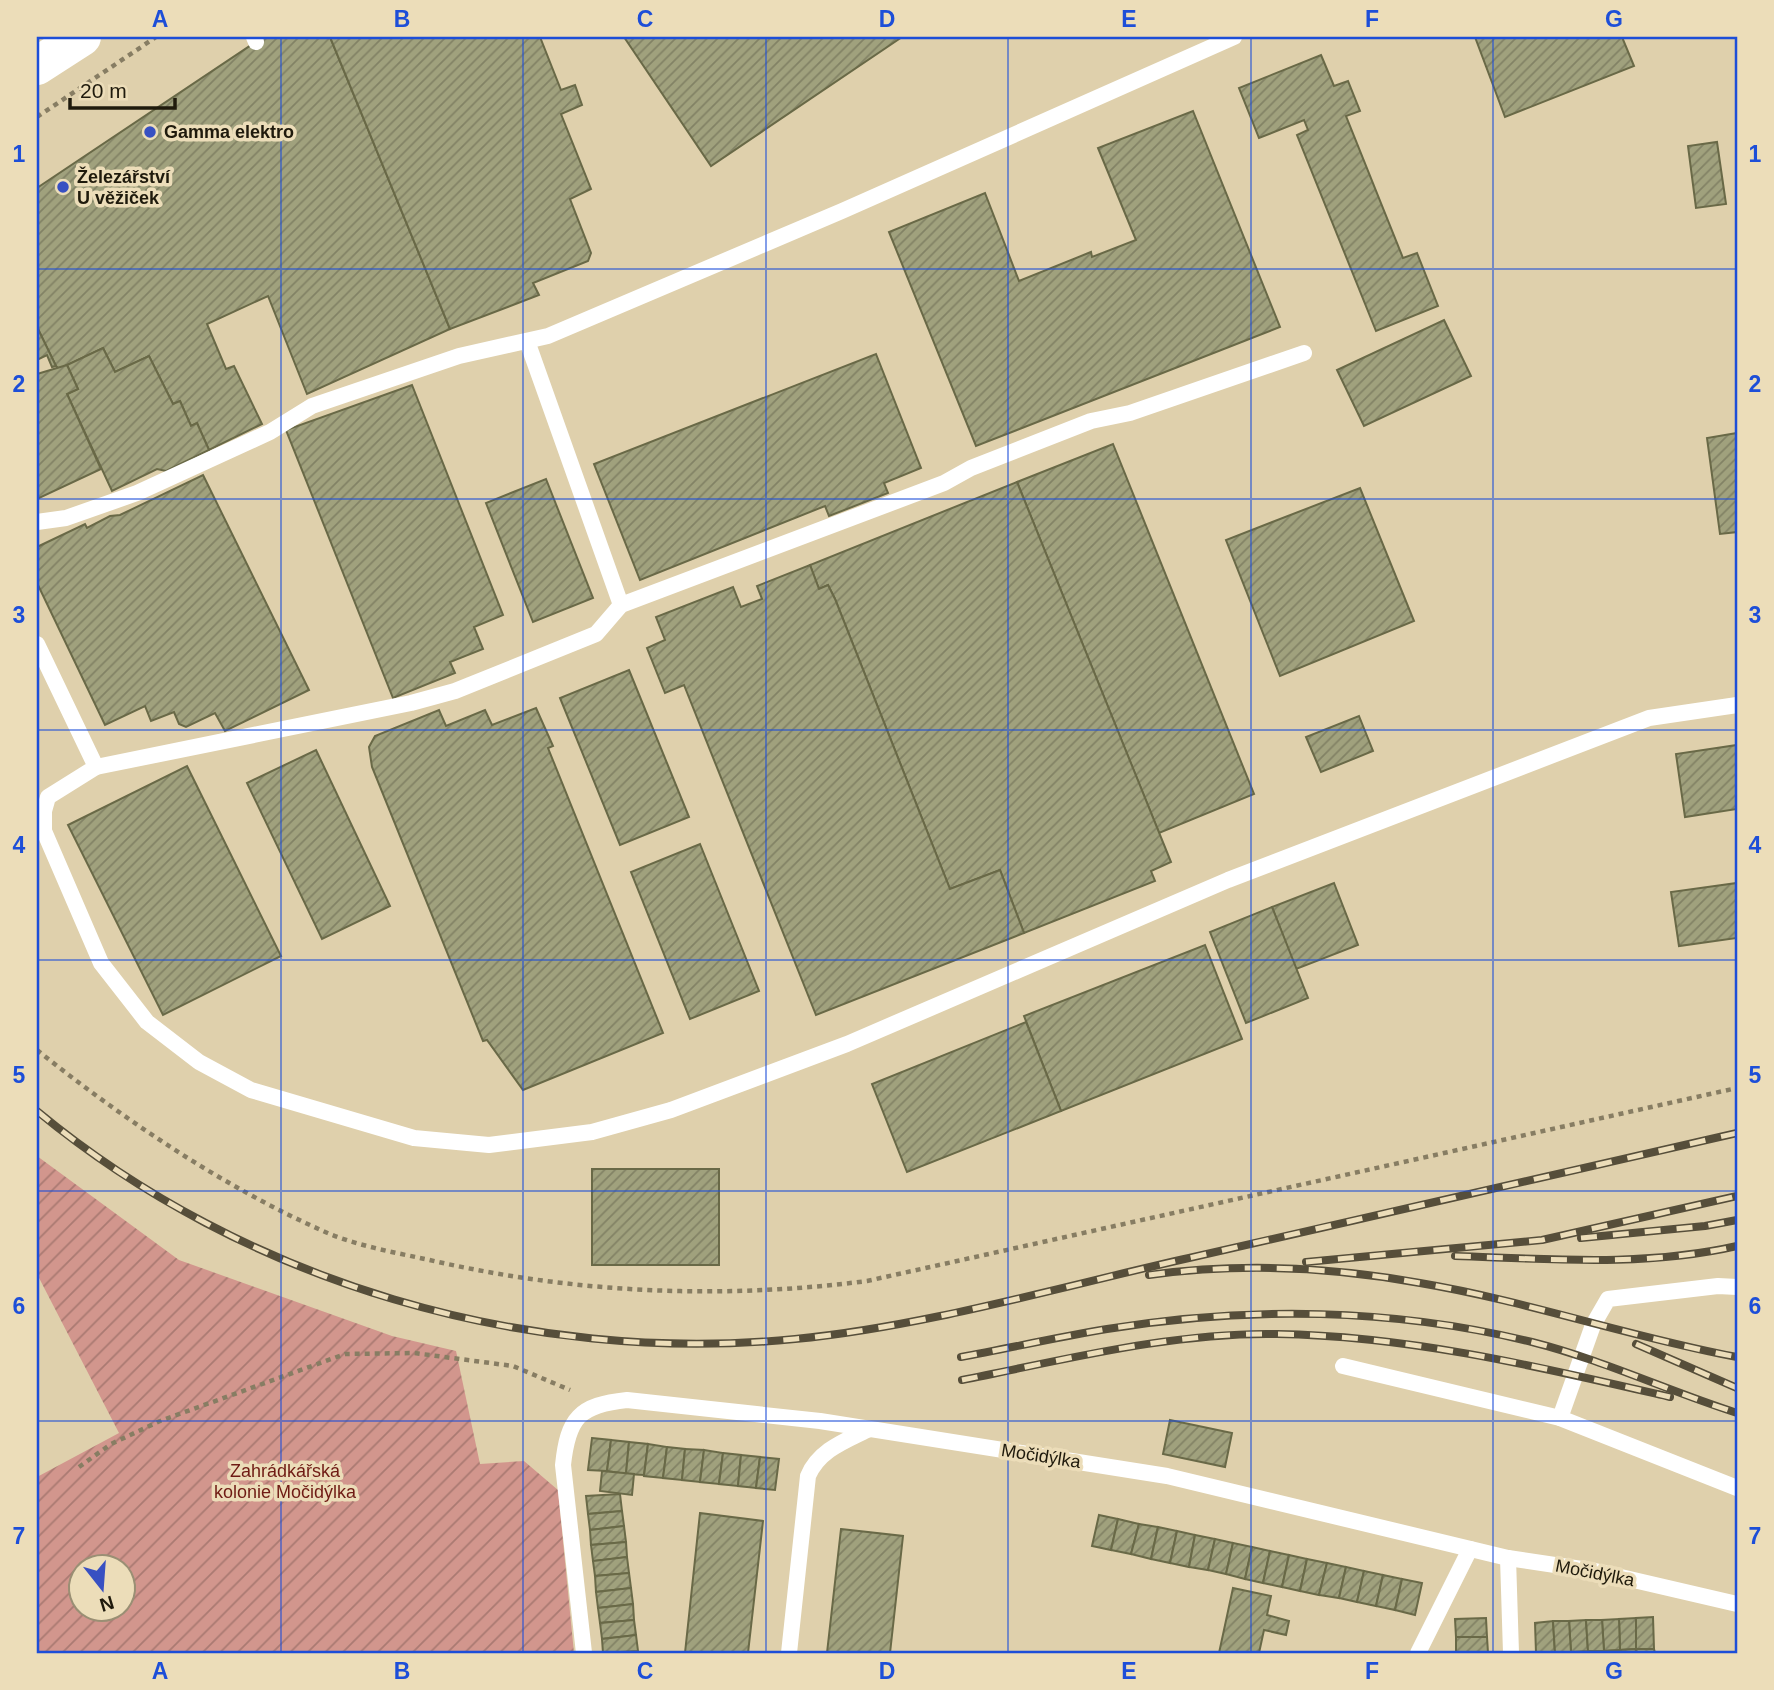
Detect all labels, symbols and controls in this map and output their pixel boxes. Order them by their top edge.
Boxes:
text: A [152,6,168,32]
text: B [394,6,410,32]
text: C [637,6,653,32]
text: D [879,6,895,32]
text: E [1121,6,1137,32]
text: F [1365,6,1379,32]
text: G [1605,6,1623,32]
scale bar [70,66,175,110]
text: 20 m [80,79,127,102]
place label: Gamma elektro [164,122,294,142]
marker: Gamma elektro [142,124,158,140]
text: 1 [13,141,26,167]
text: 1 [1749,141,1762,167]
place label: Železářství U věžiček [77,166,171,208]
marker: Železářství U věžiček [55,179,71,195]
text: 2 [13,371,25,397]
text: 2 [1749,371,1761,397]
text: 3 [13,602,25,628]
text: 3 [1749,602,1761,628]
text: 4 [13,832,26,858]
text: 4 [1749,832,1762,858]
text: 5 [13,1062,26,1088]
text: 5 [1749,1062,1762,1088]
text: 6 [13,1293,25,1319]
text: 6 [1749,1293,1761,1319]
street label: Močidýlka [1000,1440,1083,1472]
park label: Zahrádkářská kolonie Močidýlka [214,1461,357,1502]
text: 7 [13,1523,25,1549]
text: 7 [1749,1523,1761,1549]
north arrow [66,1554,136,1624]
street label: Močidýlka [1554,1556,1637,1591]
text: N [97,1592,116,1616]
text: A [152,1658,168,1684]
text: B [394,1658,410,1684]
text: C [637,1658,653,1684]
text: D [879,1658,895,1684]
text: E [1121,1658,1137,1684]
text: F [1365,1658,1379,1684]
text: G [1605,1658,1623,1684]

